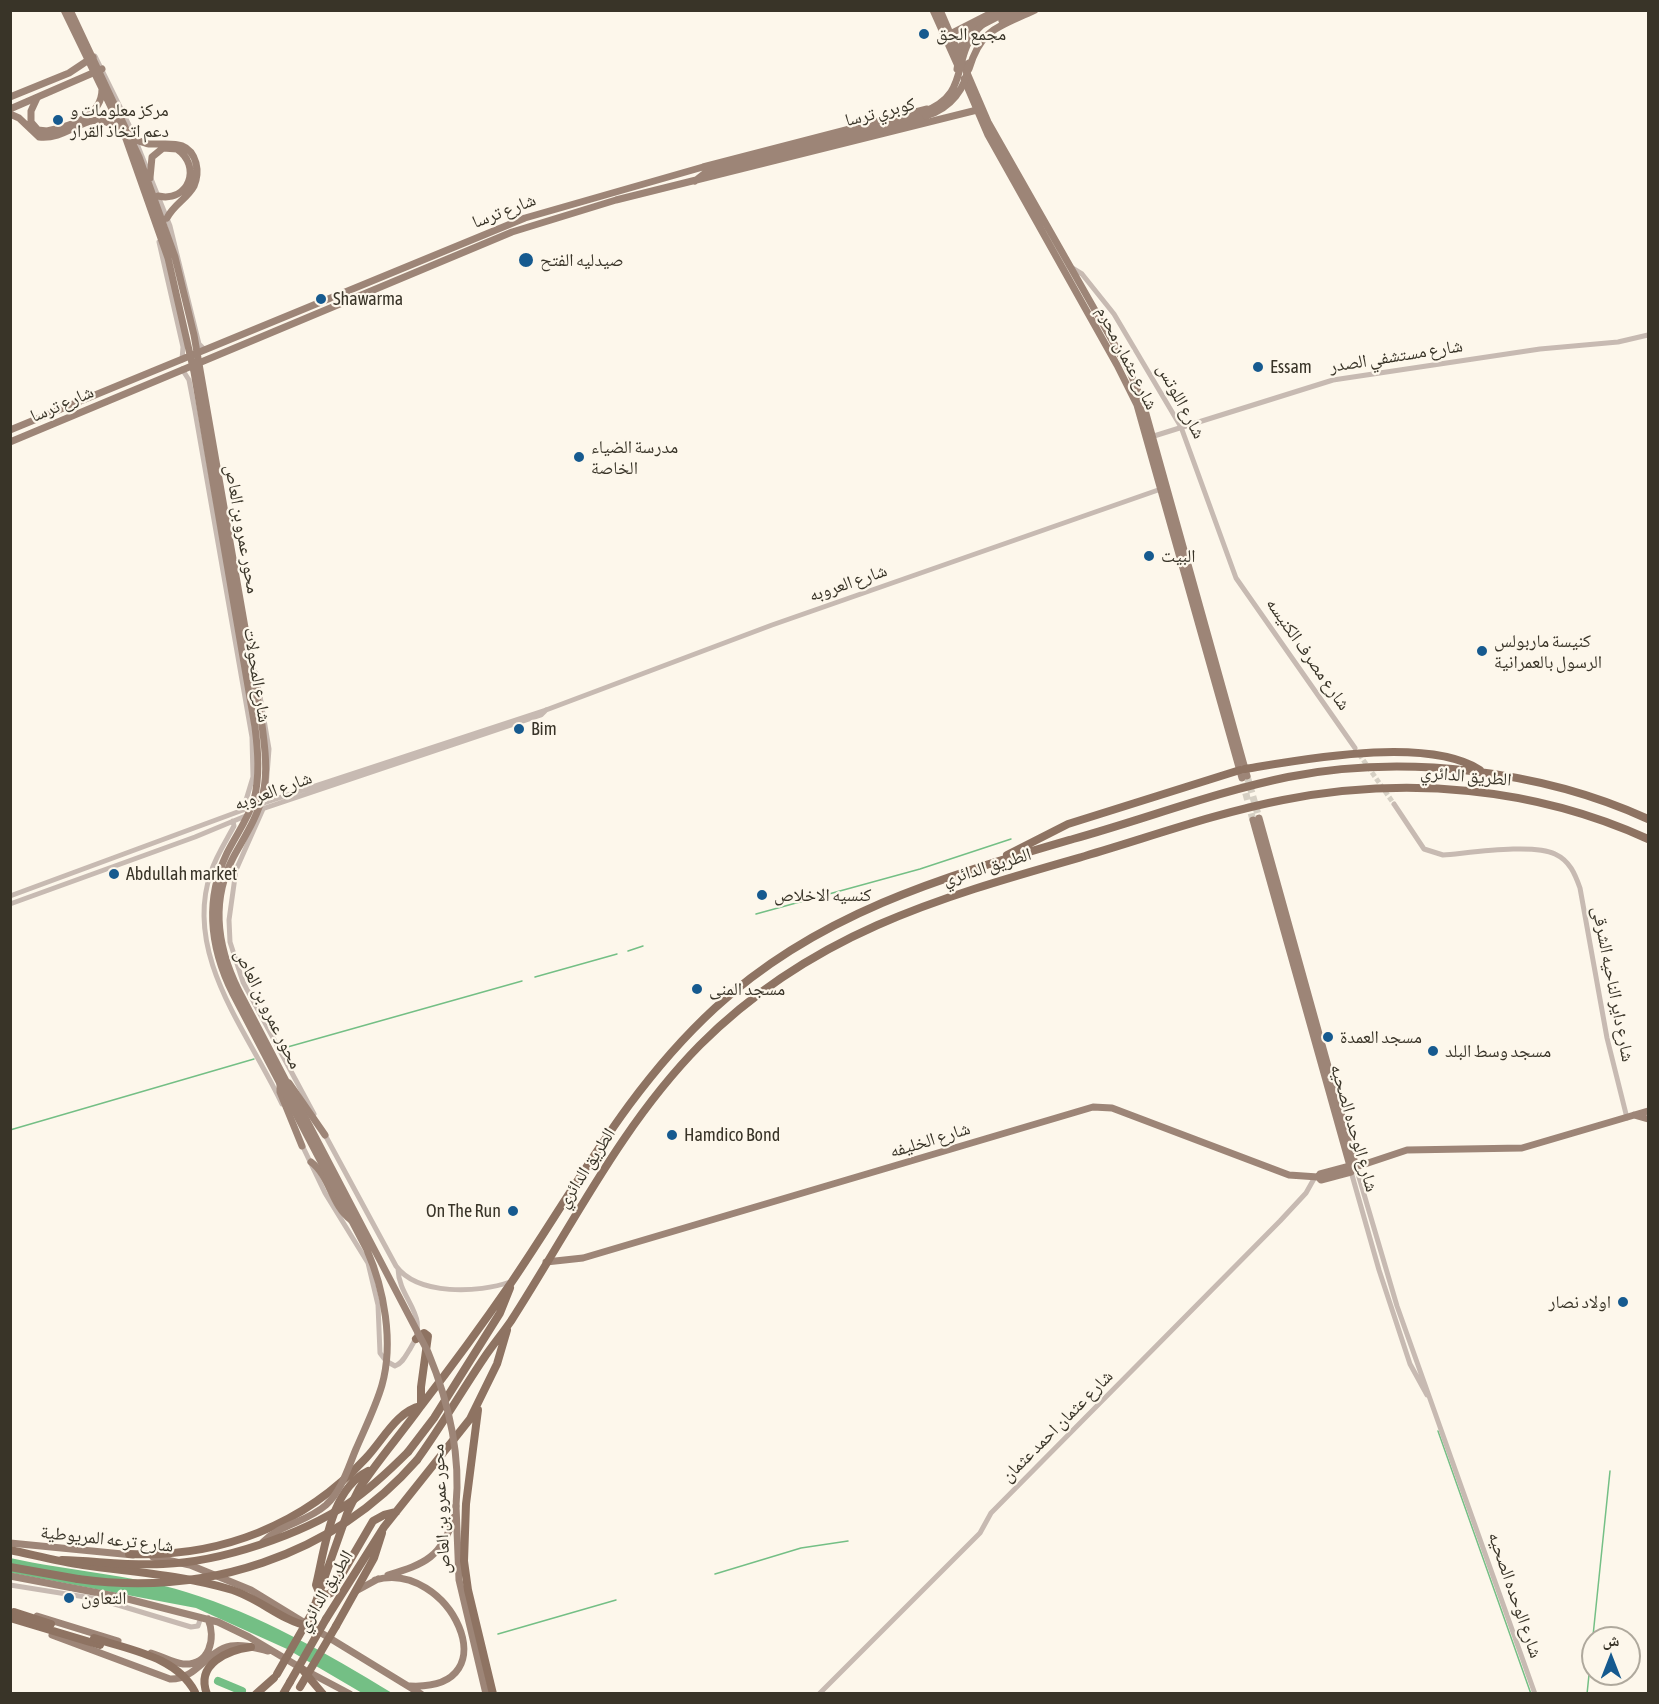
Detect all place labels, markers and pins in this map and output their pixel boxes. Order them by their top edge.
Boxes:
place label: مجمع الحق [936,23,1006,45]
marker: مجمع الحق [917,27,931,41]
place label: مركز معلومات و دعم اتخاذ القرار [70,99,169,142]
marker: مركز معلومات و دعم اتخاذ القرار [51,113,65,127]
place label: صيدليه الفتح [540,249,624,271]
marker: صيدليه الفتح [517,251,535,269]
place label: Shawarma [333,288,403,310]
marker: Shawarma [314,292,328,306]
place label: Essam [1270,356,1312,378]
marker: Essam [1251,360,1265,374]
place label: مدرسة الضياء الخاصة [591,436,678,478]
marker: مدرسة الضياء الخاصة [572,450,586,464]
place label: البيت [1161,545,1196,567]
marker: البيت [1142,549,1156,563]
place label: كنيسة ماربولس الرسول بالعمرانية [1494,630,1602,672]
marker: كنيسة ماربولس الرسول بالعمرانية [1475,644,1489,658]
place label: Bim [531,718,557,740]
marker: Bim [512,722,526,736]
place label: Abdullah market [126,863,237,885]
marker: Abdullah market [107,867,121,881]
place label: كنسيه الاخلاص [774,884,872,906]
marker: كنسيه الاخلاص [755,888,769,902]
place label: مسجد المنى [709,978,785,1000]
marker: مسجد المنى [690,982,704,996]
place label: مسجد العمدة [1340,1026,1422,1048]
marker: مسجد العمدة [1321,1030,1335,1044]
place label: مسجد وسط البلد [1445,1040,1551,1062]
marker: مسجد وسط البلد [1426,1044,1440,1058]
place label: Hamdico Bond [684,1124,780,1146]
marker: Hamdico Bond [665,1128,679,1142]
place label: On The Run [426,1200,501,1222]
marker: On The Run [506,1204,520,1218]
place label: اولاد نصار [1549,1291,1611,1313]
marker: اولاد نصار [1616,1295,1630,1309]
place label: التعاون [81,1587,127,1609]
marker: التعاون [62,1591,76,1605]

